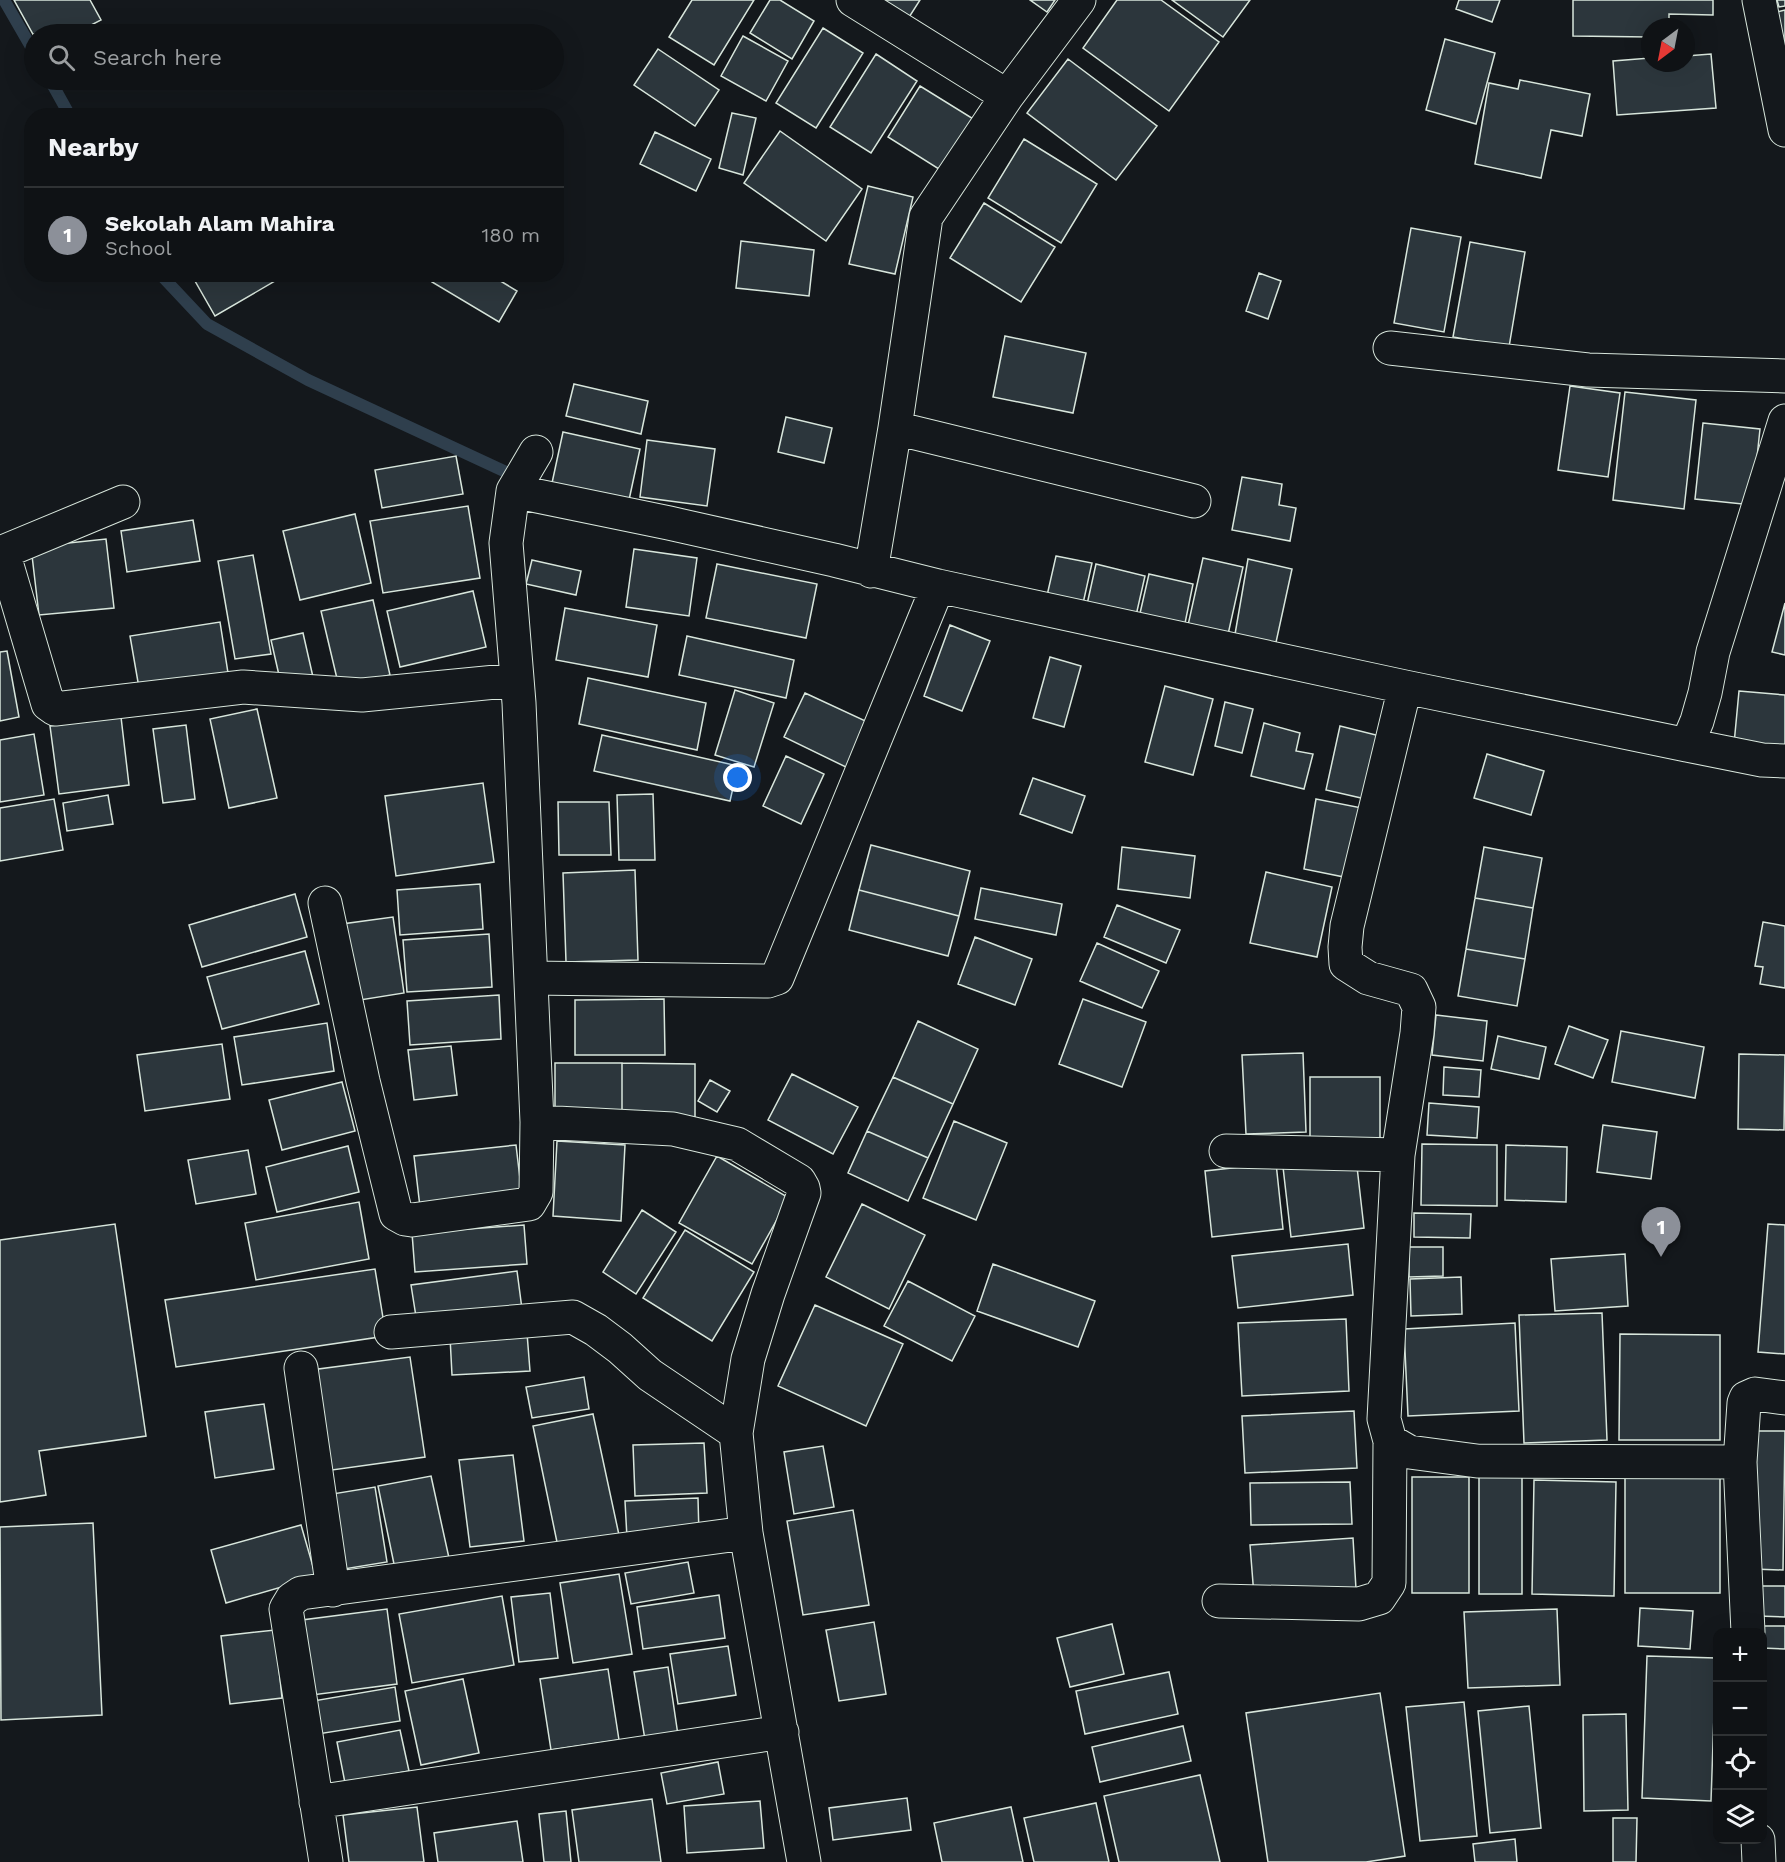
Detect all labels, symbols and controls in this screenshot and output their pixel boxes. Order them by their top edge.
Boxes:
north arrow [1641,18,1695,72]
search box [24,24,564,90]
icon: search [45,41,78,74]
text: Search here [93,45,222,70]
text: Nearby [48,132,139,162]
text: Sekolah Alam Mahira [105,211,335,236]
text: 1 [63,223,72,247]
text: 180 m [482,223,540,247]
text: School [105,236,172,260]
your location [723,763,752,792]
pin: 1 [1642,1208,1680,1257]
map controls [1713,1628,1767,1844]
button: + [1713,1628,1767,1682]
button: − [1713,1682,1767,1736]
button: locate [1713,1736,1767,1790]
button: layers [1713,1790,1767,1844]

